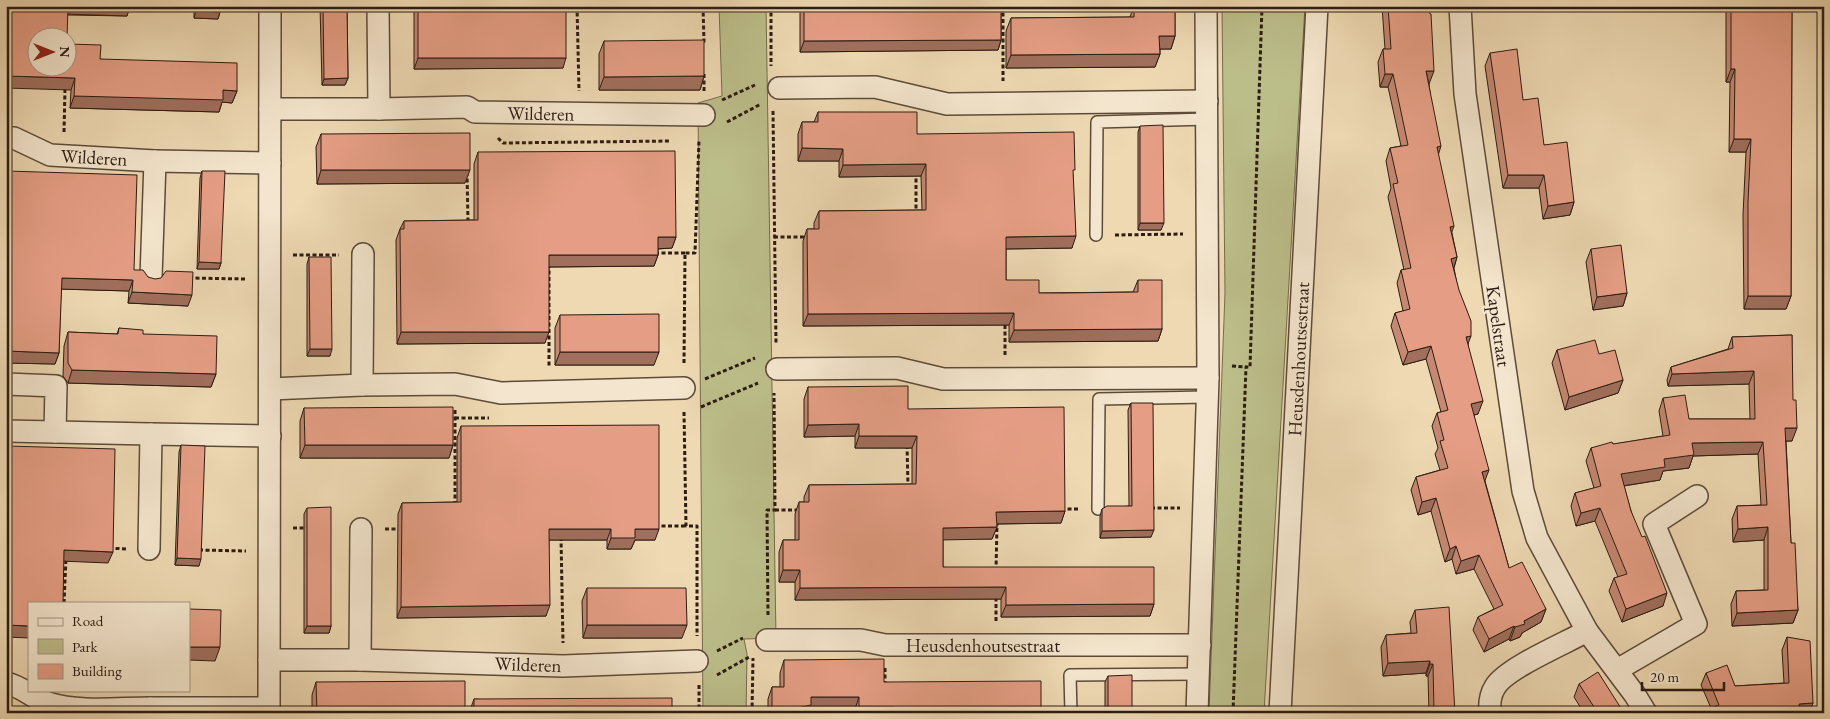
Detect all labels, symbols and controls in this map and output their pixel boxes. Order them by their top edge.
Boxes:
north arrow [28,28,78,78]
text: N [56,46,74,58]
street label: Wilderen [507,100,575,127]
street label: Wilderen [60,143,128,172]
street label: Heusdenhoutsestraat [1282,281,1315,437]
street label: Kapelstraat [1480,284,1517,368]
legend [28,602,190,692]
text: Road [72,611,104,630]
street label: Heusdenhoutsestraat [906,633,1060,658]
text: Park [72,637,99,656]
street label: Wilderen [494,651,562,678]
scale bar [1642,659,1725,691]
text: Building [72,661,122,680]
text: 20 m [1650,667,1679,686]

